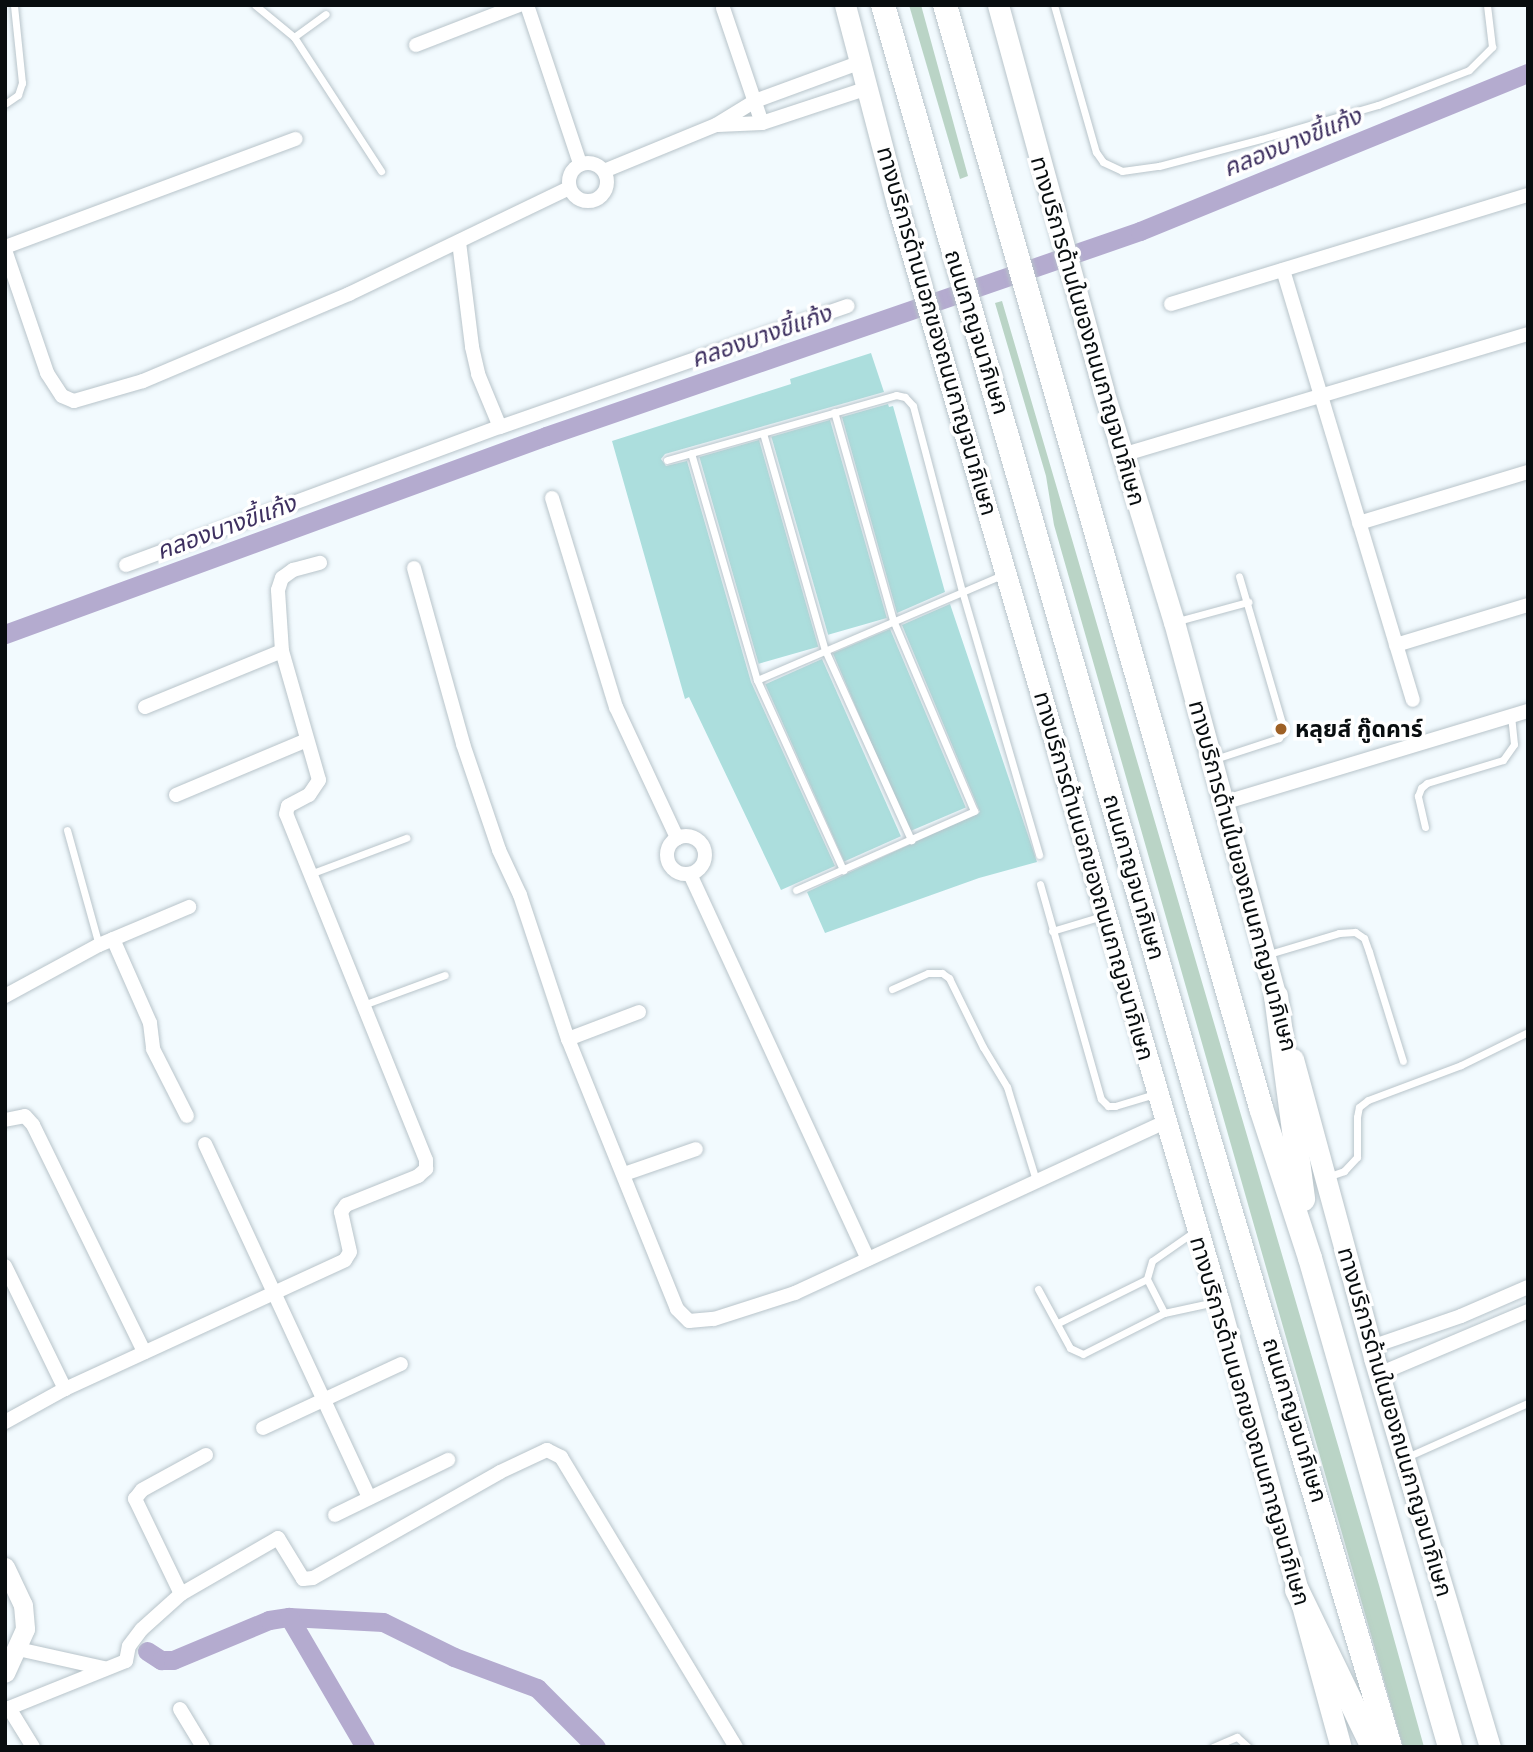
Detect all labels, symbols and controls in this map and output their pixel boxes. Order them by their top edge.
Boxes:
water label: คลองบางขี้แก้ง [1219,101,1365,183]
street label: ทางบริการด้านนอกของถนนกาญจนาภิเษก [871,143,1003,519]
street label: ทางบริการด้านในของถนนกาญจนาภิเษก [1025,153,1151,509]
street label: ถนนกาญจนาภิเษก [939,246,1015,418]
water label: คลองบางขี้แก้ง [687,299,835,373]
water label: คลองบางขี้แก้ง [152,488,300,566]
street label: ทางบริการด้านนอกของถนนกาญจนาภิเษก [1028,688,1160,1064]
street label: ทางบริการด้านในของถนนกาญจนาภิเษก [1183,697,1303,1055]
place label: หลุยส์ กู๊ดคาร์ [1295,715,1423,743]
marker: หลุยส์ กู๊ดคาร์ [1273,721,1289,737]
street label: ถนนกาญจนาภิเษก [1097,791,1171,963]
street label: ทางบริการด้านนอกของถนนกาญจนาภิเษก [1184,1233,1316,1609]
street label: ทางบริการด้านในของถนนกาญจนาภิเษก [1332,1244,1458,1600]
street label: ถนนกาญจนาภิเษก [1257,1334,1333,1506]

